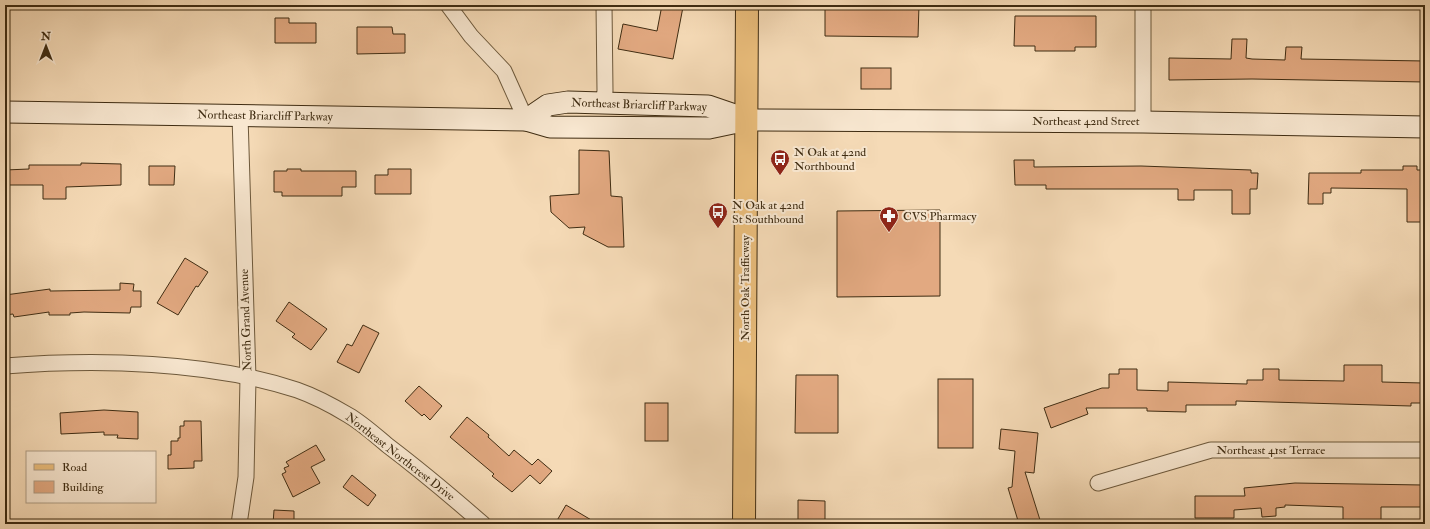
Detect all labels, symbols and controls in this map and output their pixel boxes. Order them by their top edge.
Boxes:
north arrow [26,26,66,66]
text: N [40,30,52,43]
street label: Northeast Briarcliff Parkway [571,95,708,115]
street label: Northeast Briarcliff Parkway [197,107,334,125]
street label: Northeast 42nd Street [1032,114,1140,129]
place label: N Oak at 42nd Northbound [794,145,866,174]
bus stop icon: N Oak at 42nd Northbound [769,148,791,176]
place label: N Oak at 42nd St Southbound [732,198,804,227]
bus stop icon: N Oak at 42nd St Southbound [707,201,729,229]
pharmacy icon: CVS Pharmacy [878,205,900,233]
place label: CVS Pharmacy [903,209,977,224]
street label: North Oak Trafficway [738,235,753,341]
street label: North Grand Avenue [237,269,255,371]
street label: Northeast Northcrest Drive [342,410,458,504]
street label: Northeast 41st Terrace [1217,443,1325,458]
legend [26,451,156,503]
text: Road [62,460,87,475]
text: Building [62,480,105,495]

